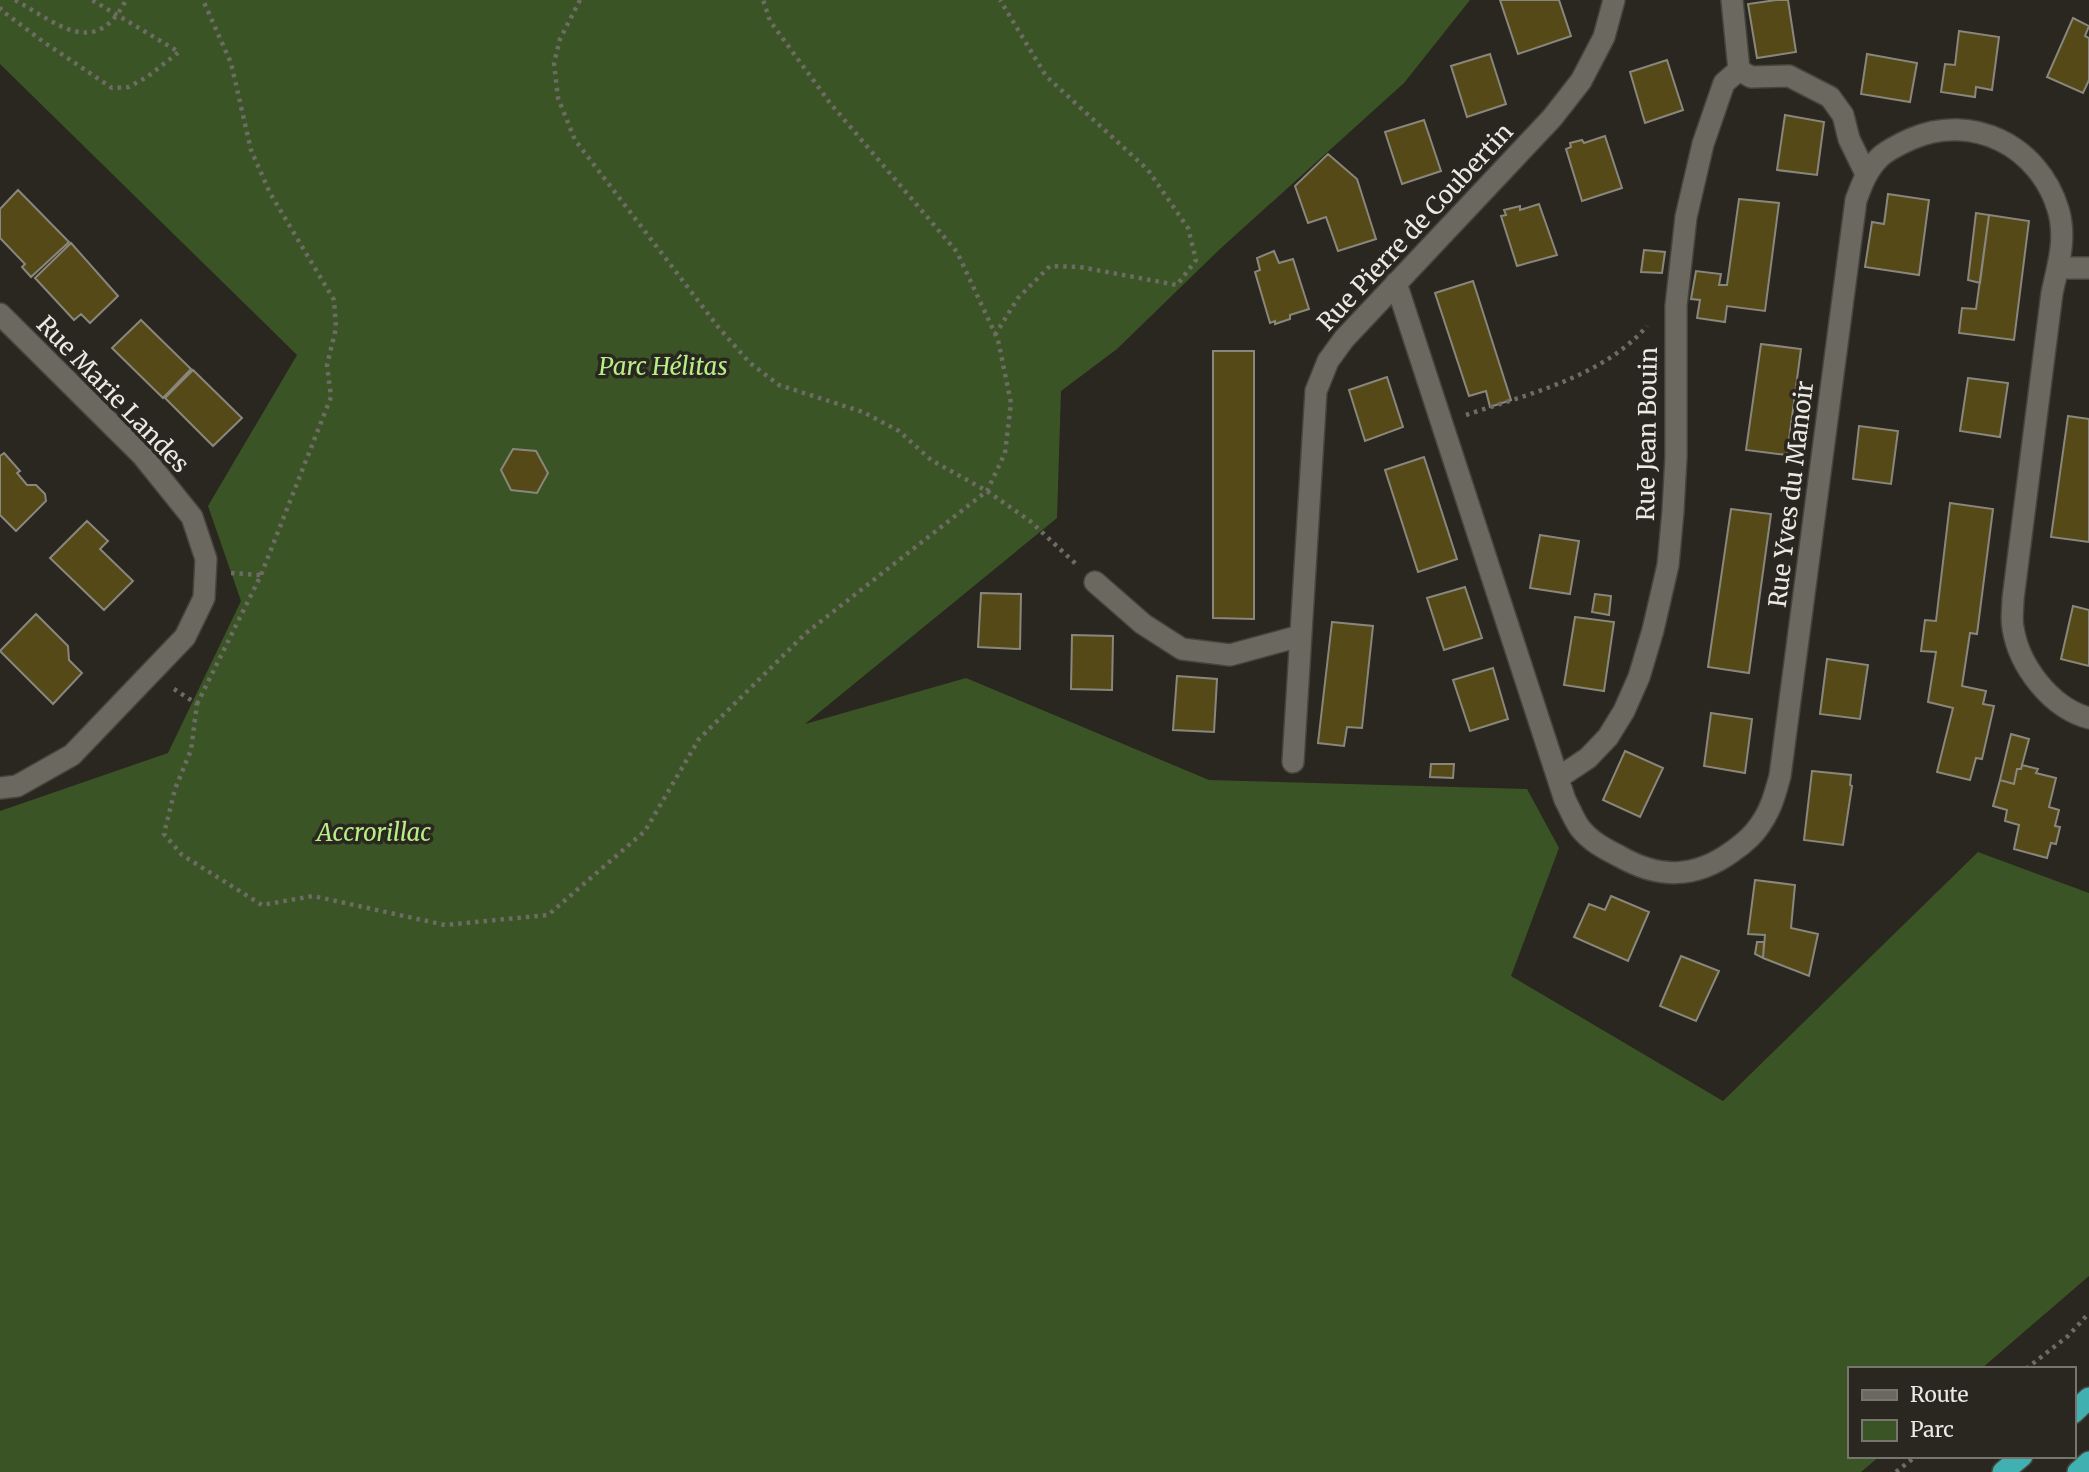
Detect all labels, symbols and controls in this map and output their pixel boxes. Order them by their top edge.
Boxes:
street label: Rue Pierre de Coubertin [1311,117,1519,337]
street label: Rue Marie Landes [30,309,196,479]
street label: Rue Jean Bouin [1630,347,1664,521]
park label: Parc Hélitas [599,351,727,382]
street label: Rue Yves du Manoir [1762,379,1820,609]
park label: Accrorillac [315,817,431,848]
legend [1848,1367,2075,1458]
text: Route [1910,1381,1968,1408]
text: Parc [1910,1416,1954,1443]

